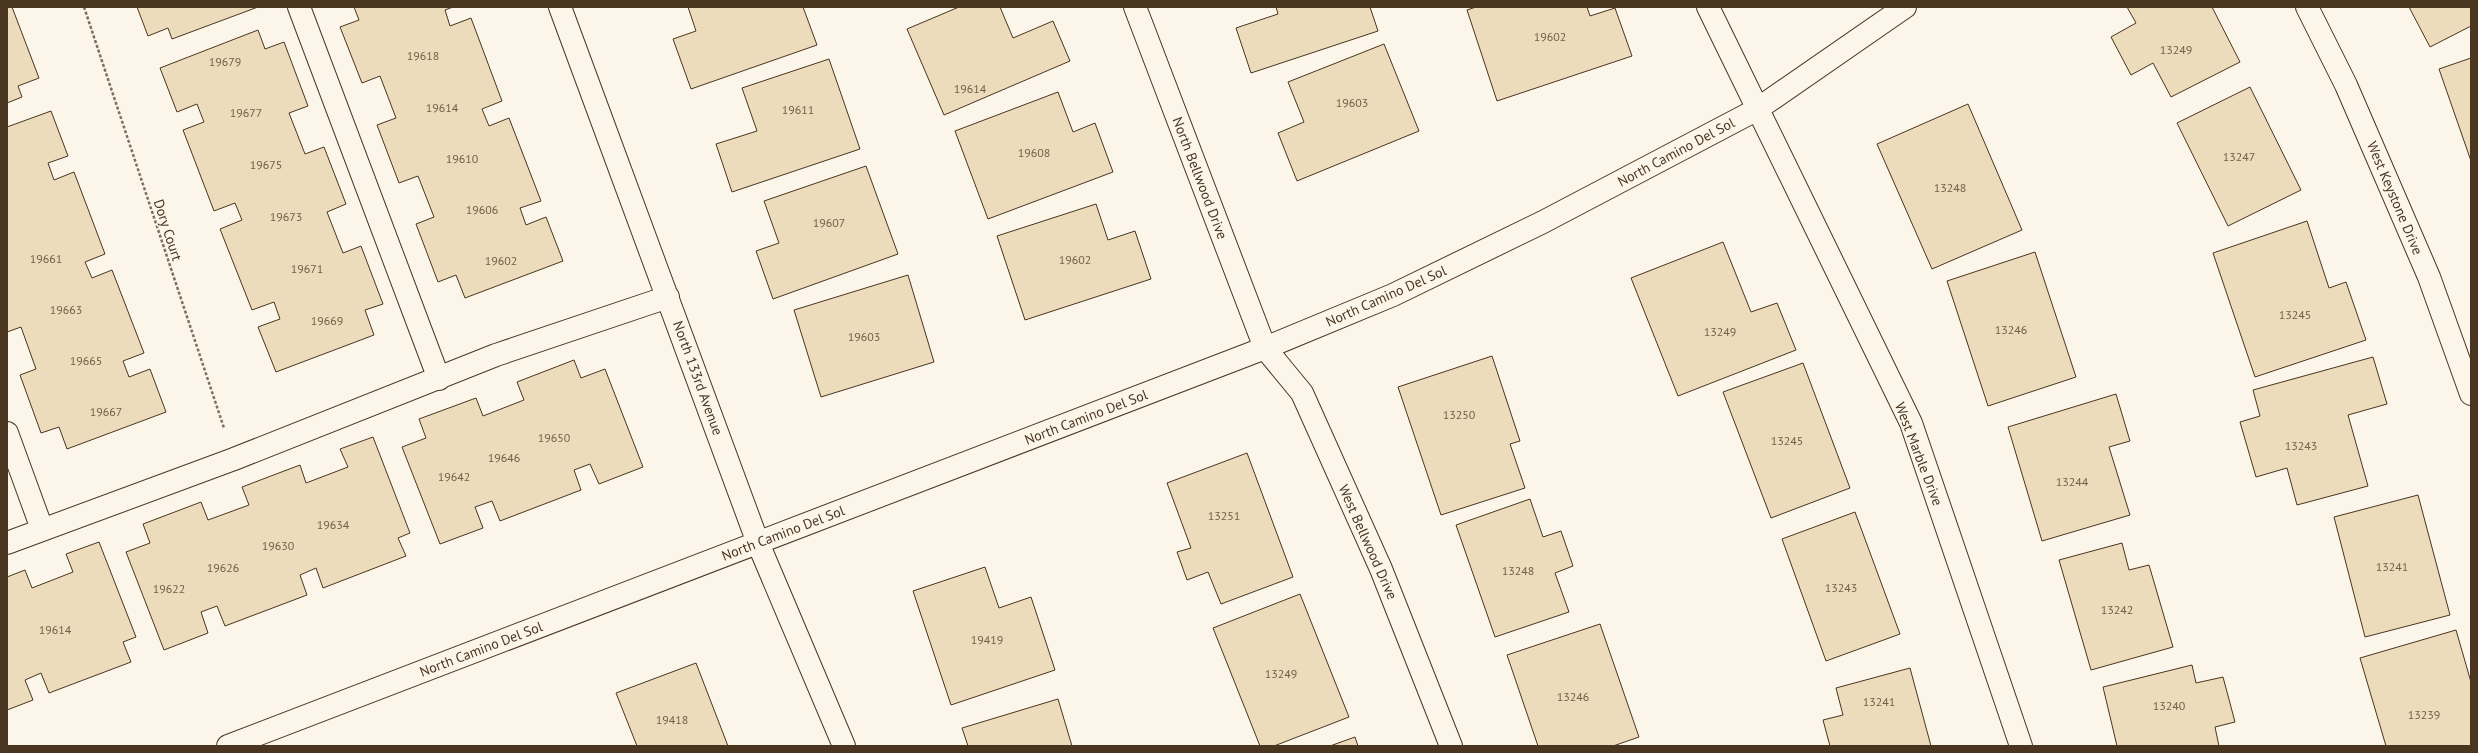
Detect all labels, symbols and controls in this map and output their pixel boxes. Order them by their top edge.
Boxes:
house number: 19602 [1534,29,1566,44]
house number: 13249 [2160,42,2192,57]
house number: 19618 [407,48,439,63]
house number: 19679 [209,54,241,69]
house number: 19614 [954,81,987,96]
house number: 19603 [1336,95,1368,110]
house number: 19614 [426,100,459,115]
house number: 19611 [782,102,814,117]
house number: 19677 [230,105,262,120]
street label: North Bellwood Drive [1168,114,1232,242]
street label: North Camino Del Sol [1614,114,1738,190]
street label: West Keystone Drive [2363,139,2427,257]
house number: 19608 [1018,145,1050,160]
house number: 13247 [2223,149,2255,164]
house number: 19610 [446,151,479,166]
house number: 19675 [250,157,282,172]
house number: 13248 [1934,180,1966,195]
street label: Dory Court [150,197,186,263]
house number: 19606 [466,202,498,217]
house number: 19673 [270,209,302,224]
house number: 19607 [813,215,845,230]
house number: 19661 [30,251,62,266]
house number: 19602 [1059,252,1091,267]
house number: 19602 [485,253,517,268]
house number: 19671 [291,261,323,276]
street label: North Camino Del Sol [1323,261,1449,331]
house number: 19663 [50,302,82,317]
house number: 13245 [2279,307,2311,322]
house number: 19669 [311,313,343,328]
street label: North 133rd Avenue [669,318,727,438]
house number: 13246 [1995,322,2027,337]
house number: 13249 [1704,324,1736,339]
house number: 19603 [848,329,880,344]
house number: 19665 [70,353,102,368]
street label: North Camino Del Sol [1022,385,1150,449]
street label: West Marble Drive [1891,400,1947,508]
house number: 19667 [90,404,122,419]
house number: 13250 [1443,407,1476,422]
house number: 19650 [538,430,571,445]
house number: 13245 [1771,433,1803,448]
house number: 13243 [2285,438,2317,453]
house number: 19646 [488,450,520,465]
house number: 19642 [438,469,470,484]
house number: 13244 [2056,474,2089,489]
street label: West Bellwood Drive [1335,482,1401,602]
street label: North Camino Del Sol [719,501,847,565]
house number: 13251 [1208,508,1240,523]
house number: 19634 [317,517,350,532]
house number: 19630 [262,538,295,553]
house number: 13241 [2376,559,2408,574]
house number: 19626 [207,560,239,575]
house number: 13248 [1502,563,1534,578]
house number: 13243 [1825,580,1857,595]
house number: 19622 [153,581,185,596]
house number: 13242 [2101,602,2133,617]
street label: North Camino Del Sol [417,617,545,681]
house number: 19614 [39,622,72,637]
house number: 19419 [971,632,1003,647]
house number: 13249 [1265,666,1297,681]
house number: 13246 [1557,689,1589,704]
house number: 13241 [1863,694,1895,709]
house number: 13240 [2153,698,2186,713]
house number: 13239 [2408,707,2440,722]
house number: 19418 [656,712,688,727]

